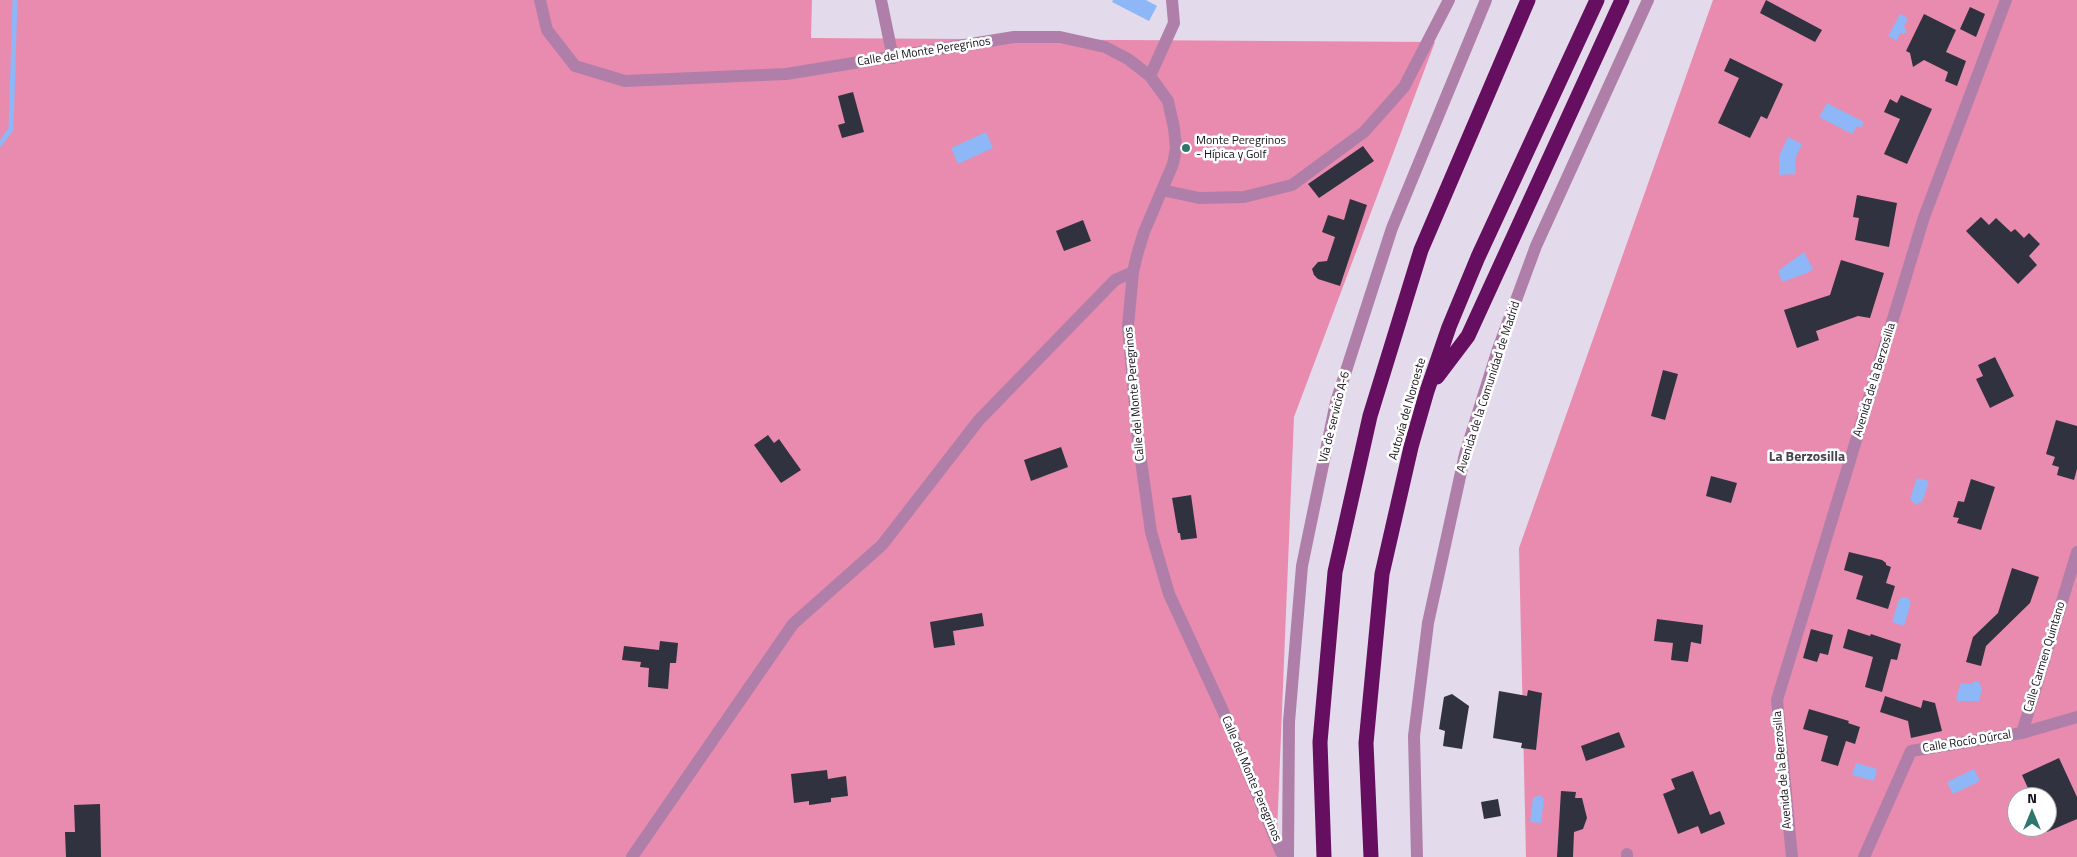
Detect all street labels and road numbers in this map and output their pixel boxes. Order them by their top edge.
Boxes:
street label: Calle del Monte Peregrinos [856,34,992,70]
street label: Avenida de la Comunidad de Madrid [1454,299,1524,475]
street label: Avenida de la Berzosilla [1851,321,1899,439]
street label: Calle del Monte Peregrinos [1122,326,1148,462]
street label: Autovía del Noroeste [1387,356,1429,462]
street label: Vía de servicio A-6 [1317,370,1353,464]
street label: Calle Carmen Quintano [2021,600,2069,714]
street label: Avenida de la Berzosilla [1771,710,1795,830]
street label: Calle del Monte Peregrinos [1218,714,1284,844]
street label: Calle Rocío Dúrcal [1922,728,2012,756]

